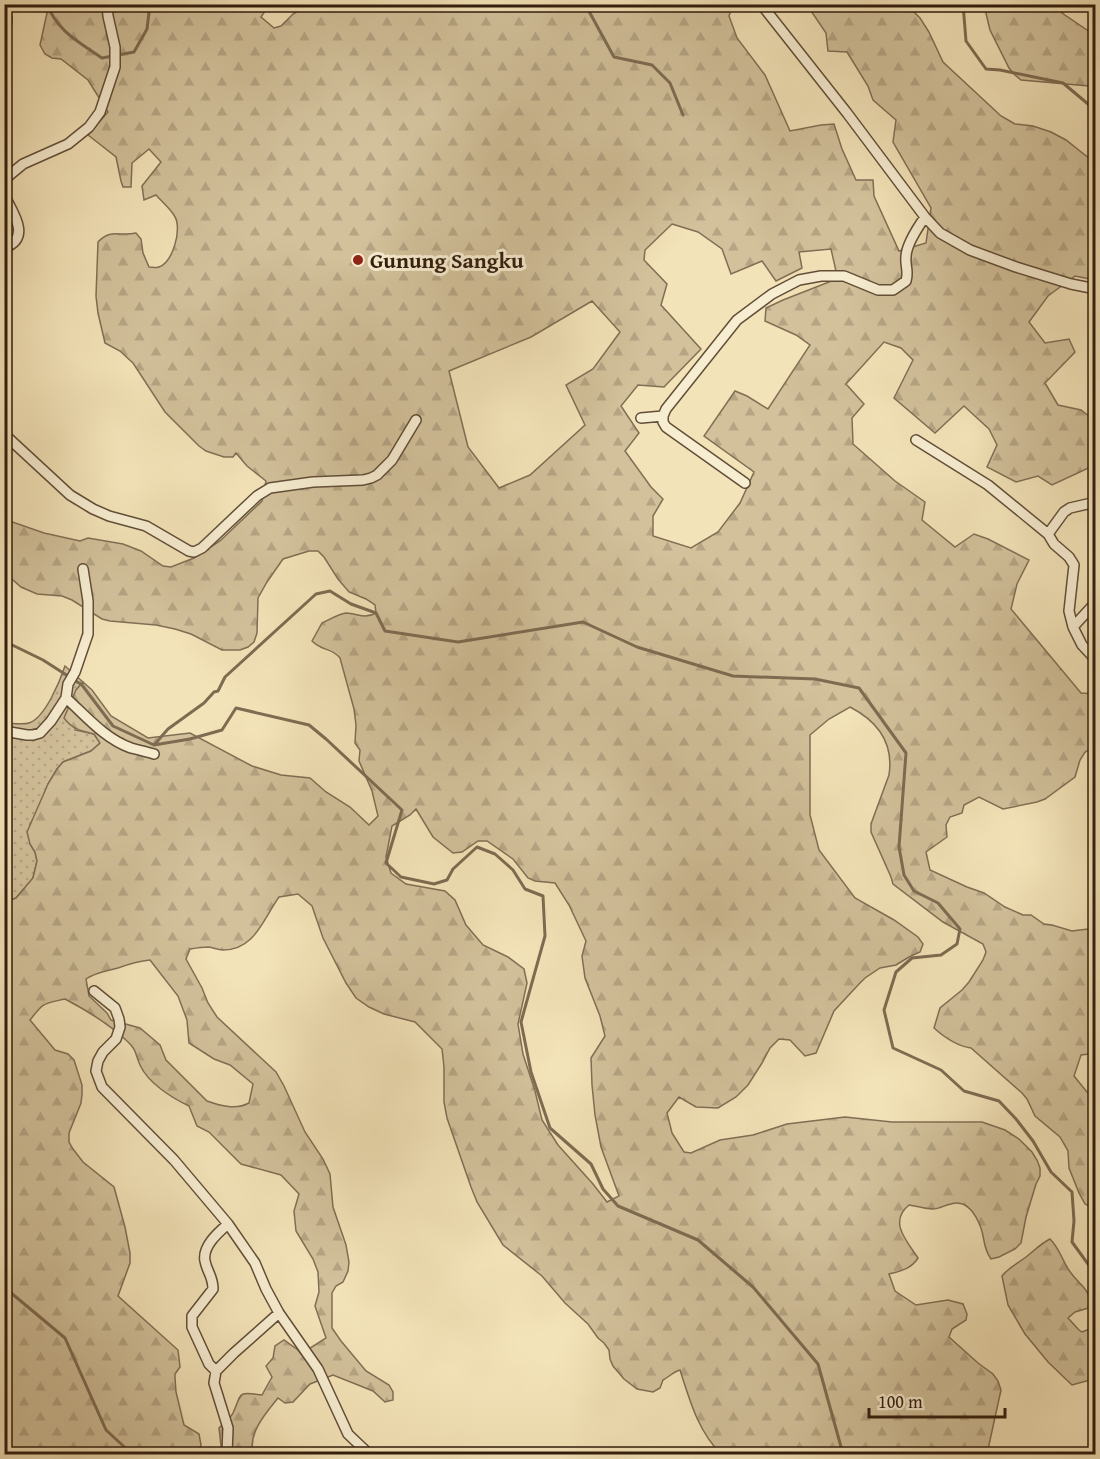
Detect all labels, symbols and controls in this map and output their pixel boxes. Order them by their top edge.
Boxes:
place label: Gunung Sangku [370,244,524,276]
marker: Gunung Sangku [351,253,365,267]
scale bar [869,1381,1006,1419]
text: 100 m [878,1388,923,1415]

